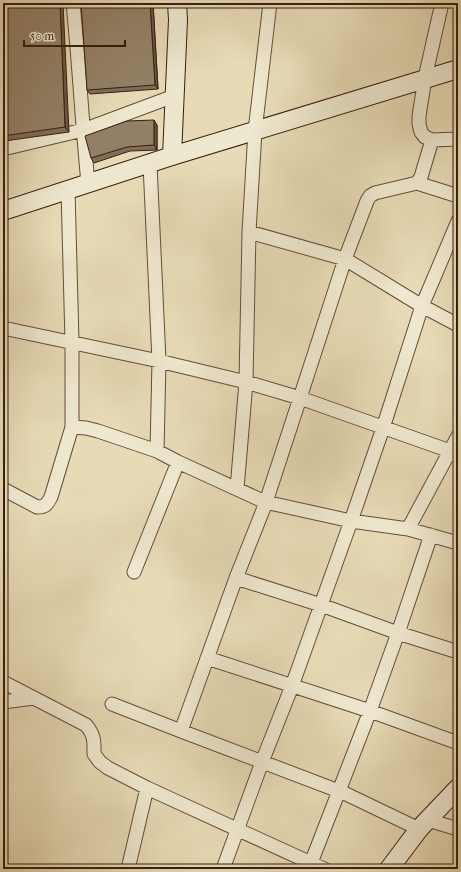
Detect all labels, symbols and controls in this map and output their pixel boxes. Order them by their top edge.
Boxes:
scale bar [24,22,125,48]
text: 50 m [30,29,54,43]

